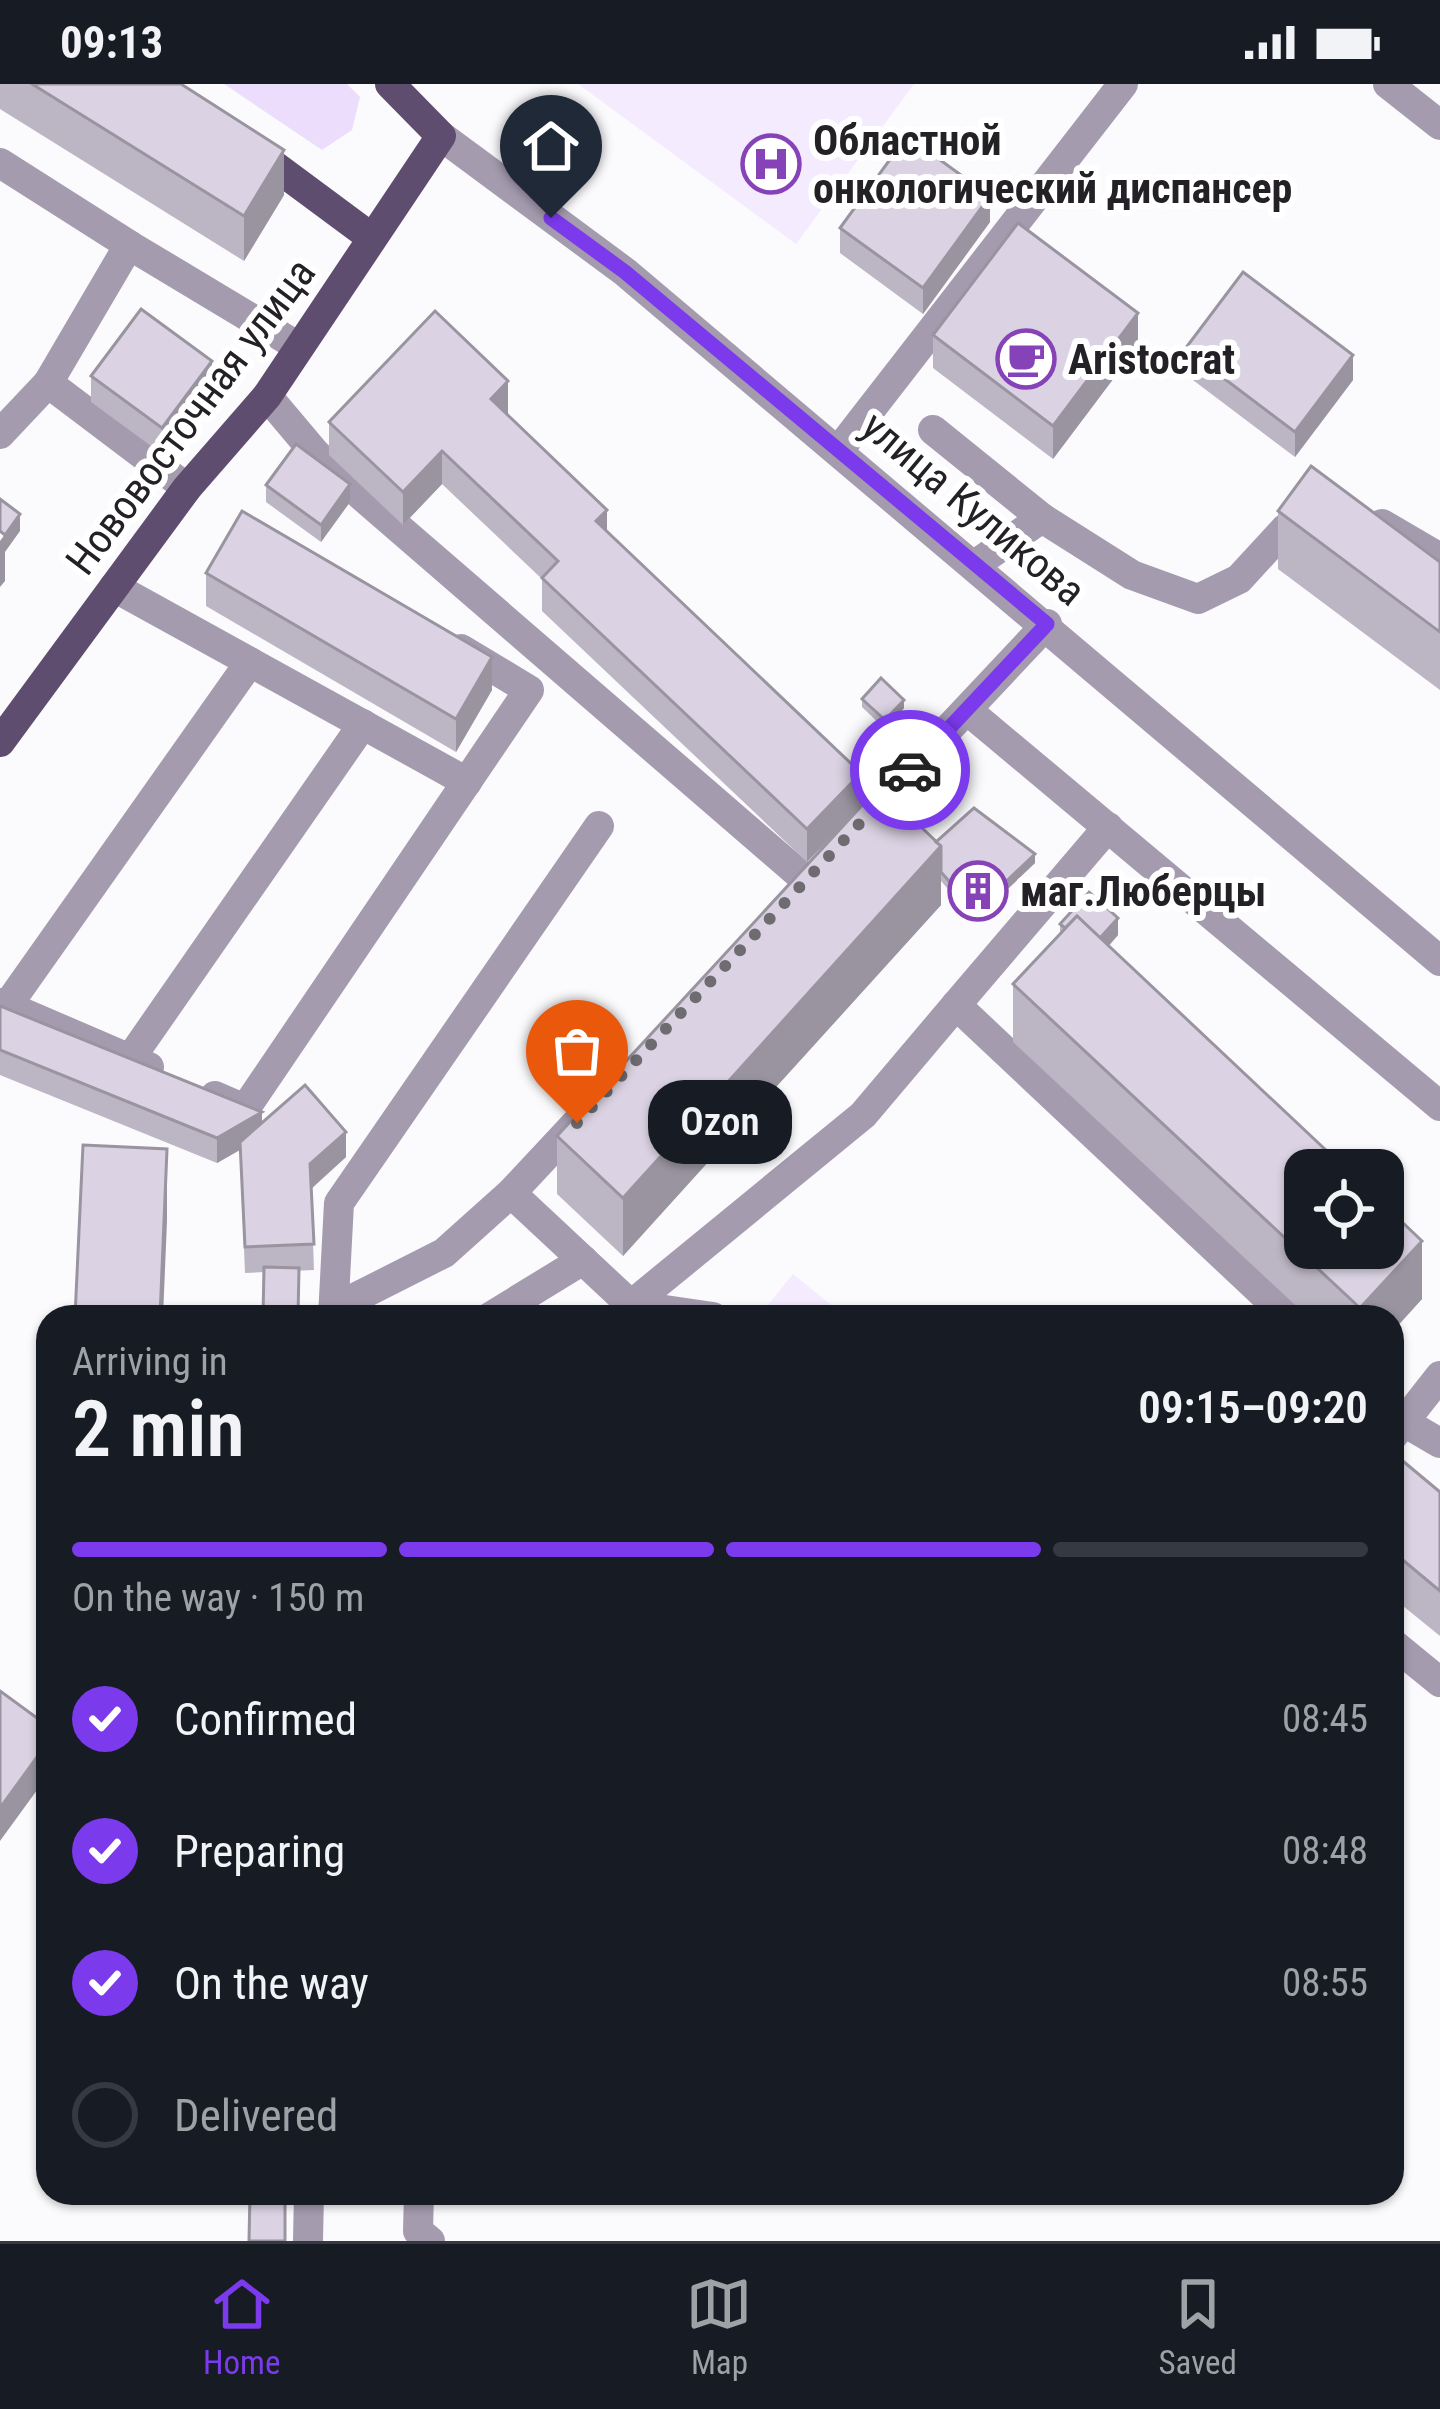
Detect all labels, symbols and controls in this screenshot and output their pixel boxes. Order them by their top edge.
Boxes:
text: 09:13 [60,16,163,69]
pin [500,95,602,218]
icon: home [518,113,584,179]
place label: Областной онкологический диспансер [813,116,1292,213]
hospital icon: Областной онкологический диспансер [740,133,802,195]
street label: Нововосточная улица [56,249,325,584]
cafe icon: Aristocrat [995,328,1057,390]
place label: Aristocrat [1068,335,1235,384]
street label: улица Куликова [852,401,1095,616]
courier [850,710,970,830]
icon: car [877,737,943,803]
building icon: маг.Люберцы [947,860,1009,922]
place label: маг.Люберцы [1020,867,1266,916]
pin [526,1000,628,1123]
icon: bag [544,1018,610,1084]
callout: Ozon [649,1081,793,1165]
text: Ozon [680,1099,760,1145]
map controls [1284,1149,1404,1269]
button: locate [1284,1149,1404,1269]
text: Arriving in [72,1339,228,1385]
text: 09:15–09:20 [1138,1381,1368,1434]
text: 2 min [72,1384,245,1475]
text: On the way · 150 m [72,1575,364,1621]
icon: check [72,1686,138,1752]
text: Confirmed [174,1693,357,1746]
text: 08:45 [1282,1696,1368,1742]
icon: check [72,1818,138,1884]
text: Preparing [174,1825,345,1878]
text: 08:48 [1282,1828,1368,1874]
icon: check [72,1950,138,2016]
text: On the way [174,1957,369,2010]
text: 08:55 [1282,1960,1368,2006]
text: Delivered [174,2089,338,2142]
tab: Home [203,2271,280,2382]
tab: Map [686,2271,752,2382]
tab: Saved [1159,2271,1237,2382]

